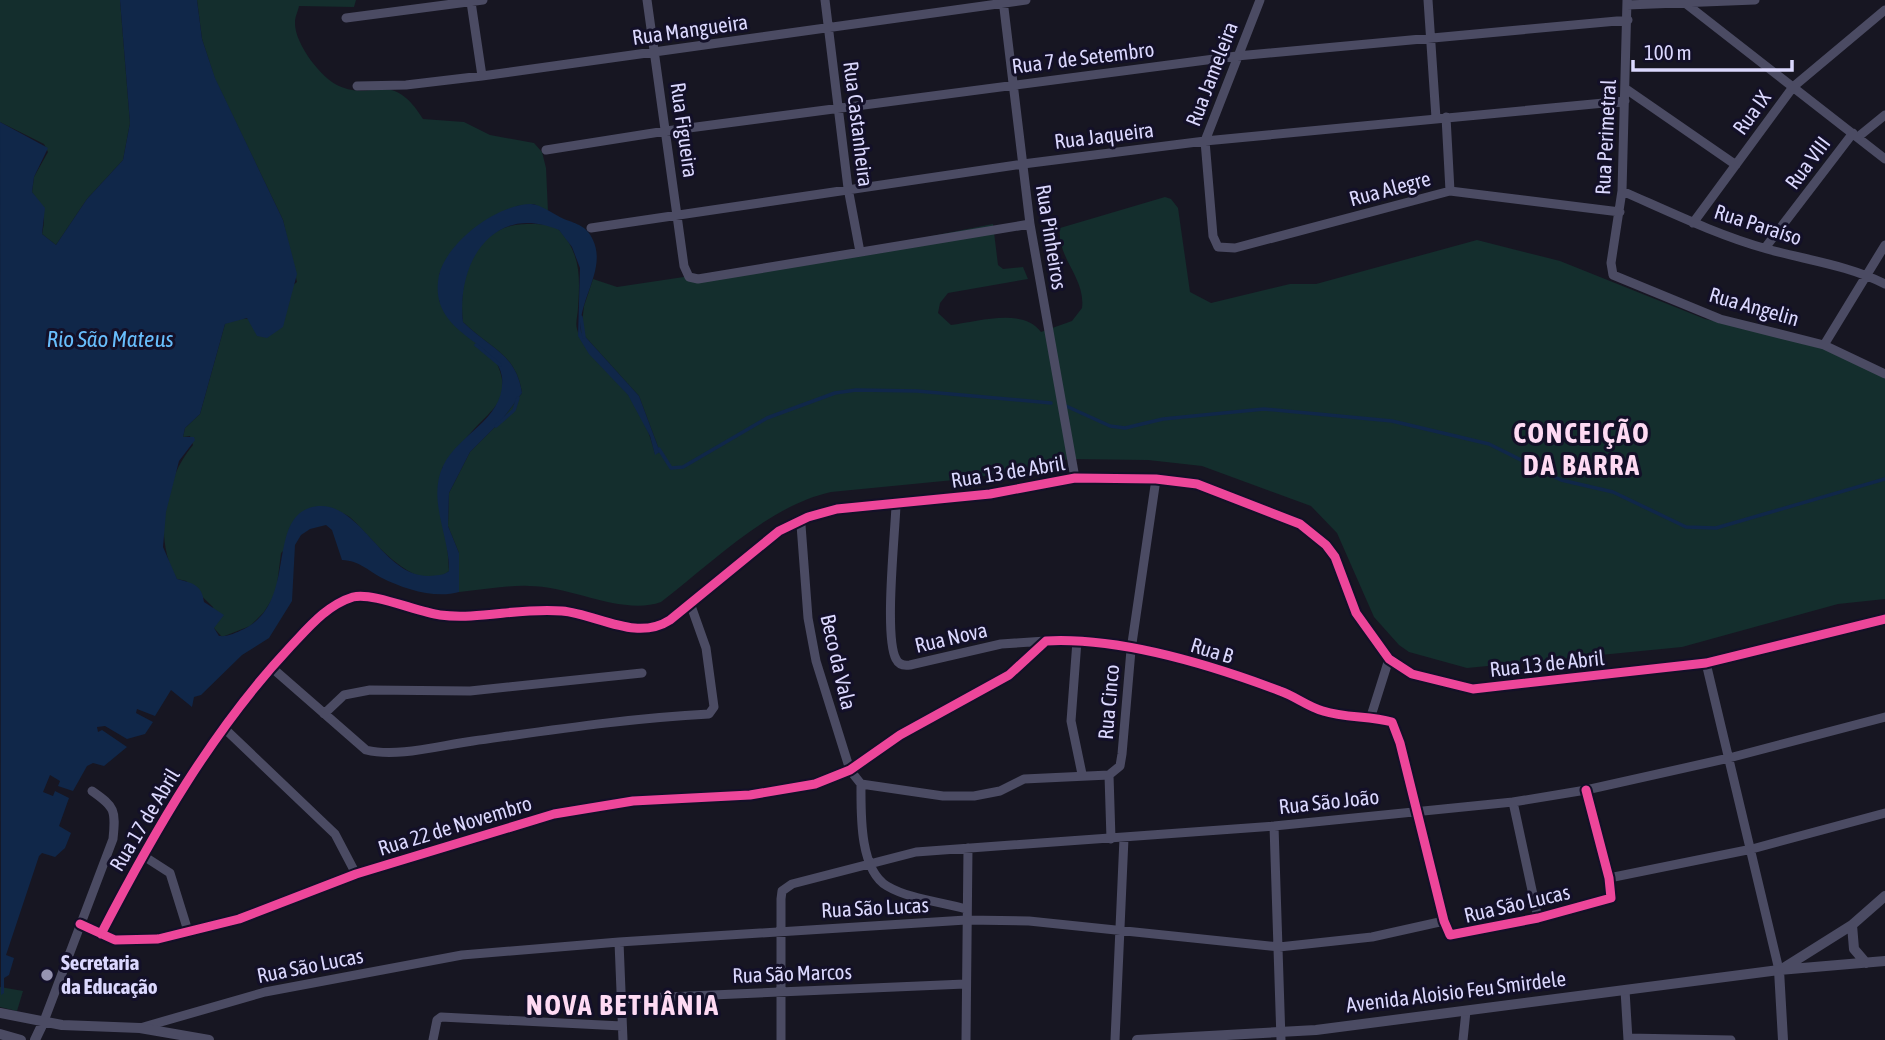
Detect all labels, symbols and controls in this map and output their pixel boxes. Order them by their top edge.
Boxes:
street label: Rua Mangueira [631,9,749,49]
street label: Rua Jameleira [1180,18,1242,129]
scale bar [1633,28,1792,72]
street label: Rua 7 de Setembro [1010,36,1155,78]
text: 100 m [1644,40,1692,64]
street label: Rua Castanheira [839,60,879,188]
street label: Rua Perimetral [1590,78,1620,195]
street label: Rua Figueira [666,81,704,179]
street label: Rua IX [1727,85,1775,139]
street label: Rua Jaqueira [1053,117,1155,153]
street label: Rua VIII [1780,131,1835,193]
street label: Rua Alegre [1346,166,1433,210]
street label: Rua Pinheiros [1032,183,1072,291]
street label: Rua Paraíso [1712,199,1805,249]
street label: Rua Angelin [1707,282,1802,330]
water label: Rio São Mateus [46,326,174,352]
district label: CONCEIÇÃO DA BARRA [1513,417,1651,481]
street label: Rua 13 de Abril [949,450,1067,492]
street label: Beco da Vala [816,612,862,712]
street label: Rua Nova [912,617,989,657]
street label: Rua B [1188,632,1237,668]
street label: Rua 13 de Abril [1488,645,1606,681]
street label: Rua Cinco [1093,663,1123,741]
street label: Rua 17 de Abril [104,764,184,875]
street label: Rua São João [1277,784,1380,818]
street label: Rua 22 de Novembro [375,790,534,860]
street label: Rua São Lucas [1462,879,1572,927]
street label: Rua São Lucas [820,892,929,922]
street label: Rua São Lucas [255,943,365,987]
place label: Secretaria da Educação [61,950,158,998]
street label: Rua São Marcos [732,959,852,987]
street label: Avenida Aloisio Feu Smirdele [1345,966,1567,1016]
marker: Secretaria da Educação [39,967,55,983]
district label: NOVA BETHÂNIA [526,989,720,1021]

